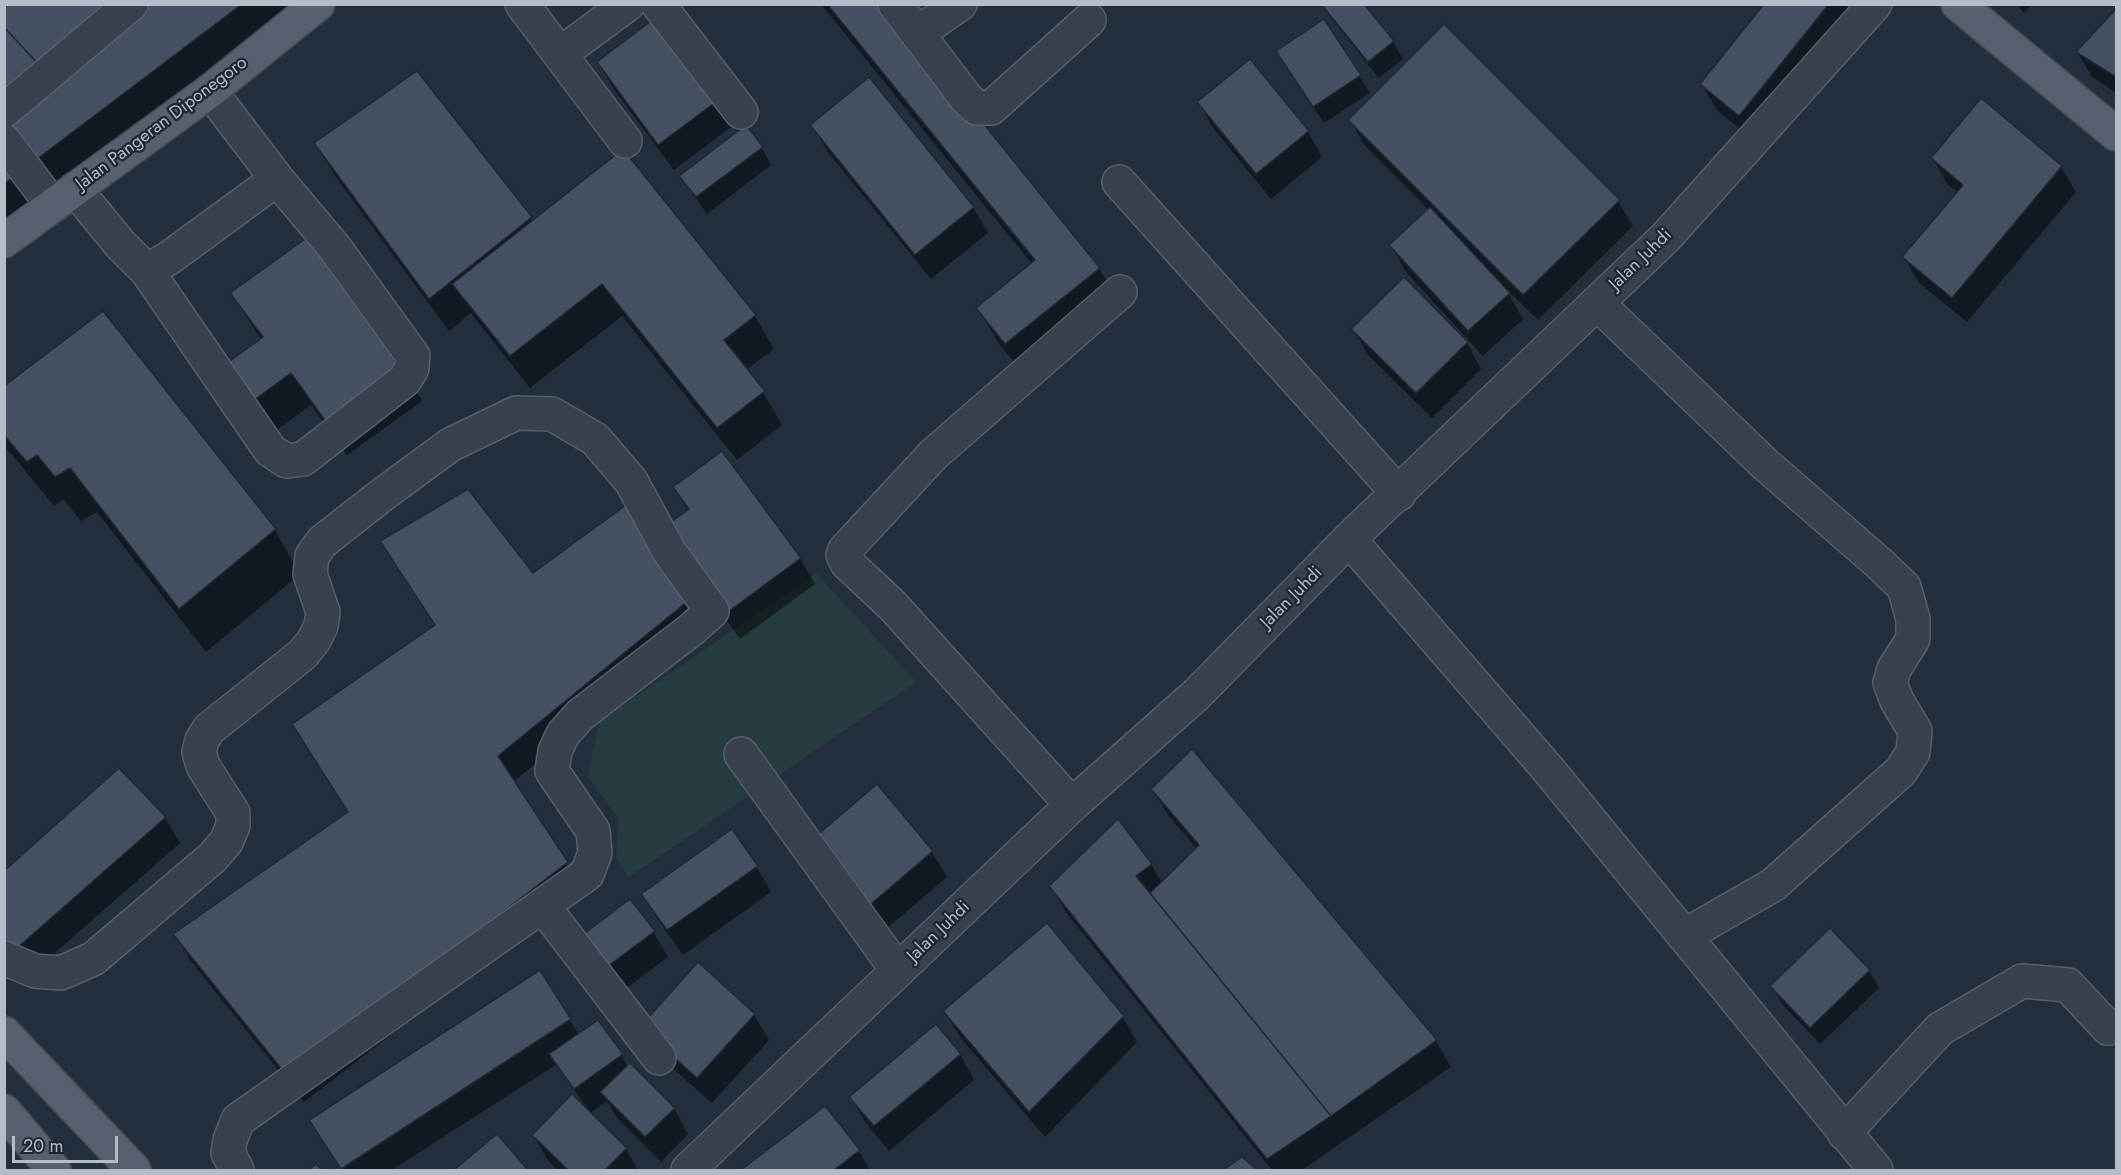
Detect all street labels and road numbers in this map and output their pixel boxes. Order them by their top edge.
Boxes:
street label: Jalan Pangeran Diponegoro [72,53,252,195]
street label: Jalan Juhdi [1605,225,1677,295]
street label: Jalan Juhdi [1257,563,1327,633]
street label: Jalan Juhdi [903,897,975,967]

